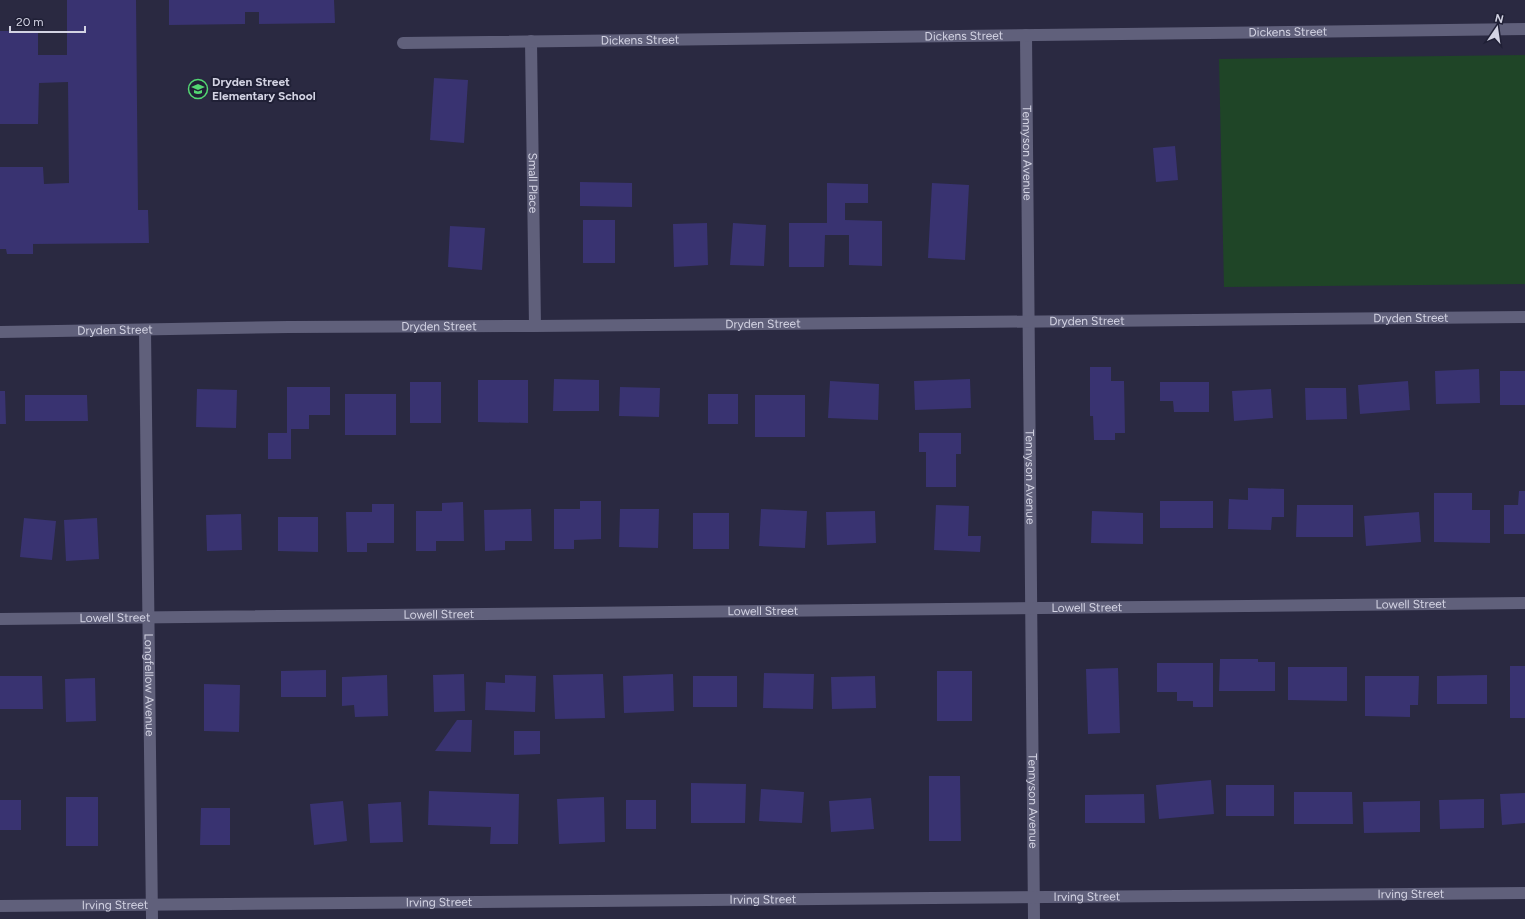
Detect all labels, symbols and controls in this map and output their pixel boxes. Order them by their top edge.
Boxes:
scale bar [10,8,85,34]
north arrow [1477,8,1517,48]
text: N [1494,11,1505,26]
text: 20 m [16,15,44,29]
street label: Dickens Street [1248,24,1328,39]
street label: Dickens Street [924,29,1004,43]
street label: Dickens Street [601,33,680,48]
place label: Dryden Street Elementary School [212,75,316,103]
school or university icon: Dryden Street Elementary School [187,78,209,100]
street label: Tennyson Avenue [1020,105,1035,201]
street label: Small Place [526,153,540,214]
street label: Dryden Street [1373,311,1449,325]
street label: Dryden Street [1049,314,1125,328]
street label: Dryden Street [725,317,801,331]
street label: Dryden Street [401,319,477,334]
street label: Dryden Street [77,322,153,338]
street label: Tennyson Avenue [1023,429,1037,525]
street label: Lowell Street [1375,597,1447,612]
street label: Lowell Street [1051,600,1123,615]
street label: Lowell Street [727,604,799,618]
street label: Lowell Street [403,607,475,622]
street label: Lowell Street [80,610,151,625]
street label: Longfellow Avenue [142,633,157,737]
street label: Tennyson Avenue [1026,753,1040,849]
street label: Irving Street [1378,887,1445,901]
street label: Irving Street [1054,889,1121,904]
street label: Irving Street [730,892,797,907]
street label: Irving Street [406,895,473,910]
street label: Irving Street [82,898,149,912]

